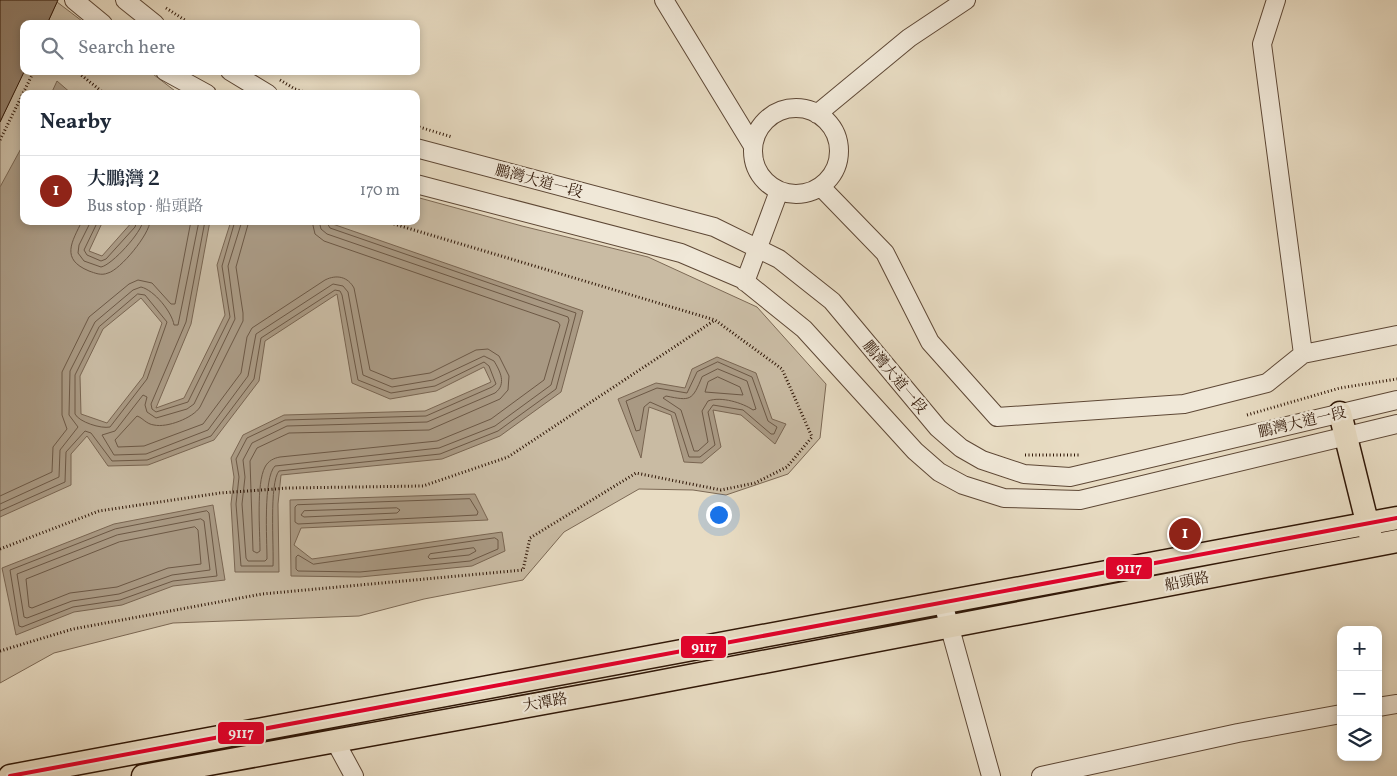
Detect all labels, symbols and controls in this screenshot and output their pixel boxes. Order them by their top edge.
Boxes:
search box [20,20,420,75]
icon: search [38,34,66,62]
text: Search here [78,35,175,61]
text: Nearby [40,108,111,137]
street label: 鵬灣大道一段 [492,161,585,204]
text: 大鵬灣２ [87,167,163,193]
text: 1 [53,180,59,202]
text: 170 m [360,180,400,202]
text: Bus stop · 船頭路 [87,196,204,218]
street label: 鵬灣大道一段 [857,337,931,419]
street label: 鵬灣大道一段 [1256,403,1349,444]
your location [706,502,732,528]
pin: 1 [1169,515,1201,553]
line badge: 9117 [1105,556,1153,580]
text: 9117 [1116,560,1142,579]
street label: 船頭路 [1163,568,1211,597]
map controls [1337,626,1382,761]
button: + [1337,626,1382,671]
line badge: 9117 [680,635,727,659]
text: 9117 [691,639,717,658]
button: − [1337,671,1382,716]
street label: 大潭路 [521,689,569,718]
button: layers [1337,716,1382,761]
line badge: 9117 [217,721,265,745]
text: 9117 [228,725,254,744]

